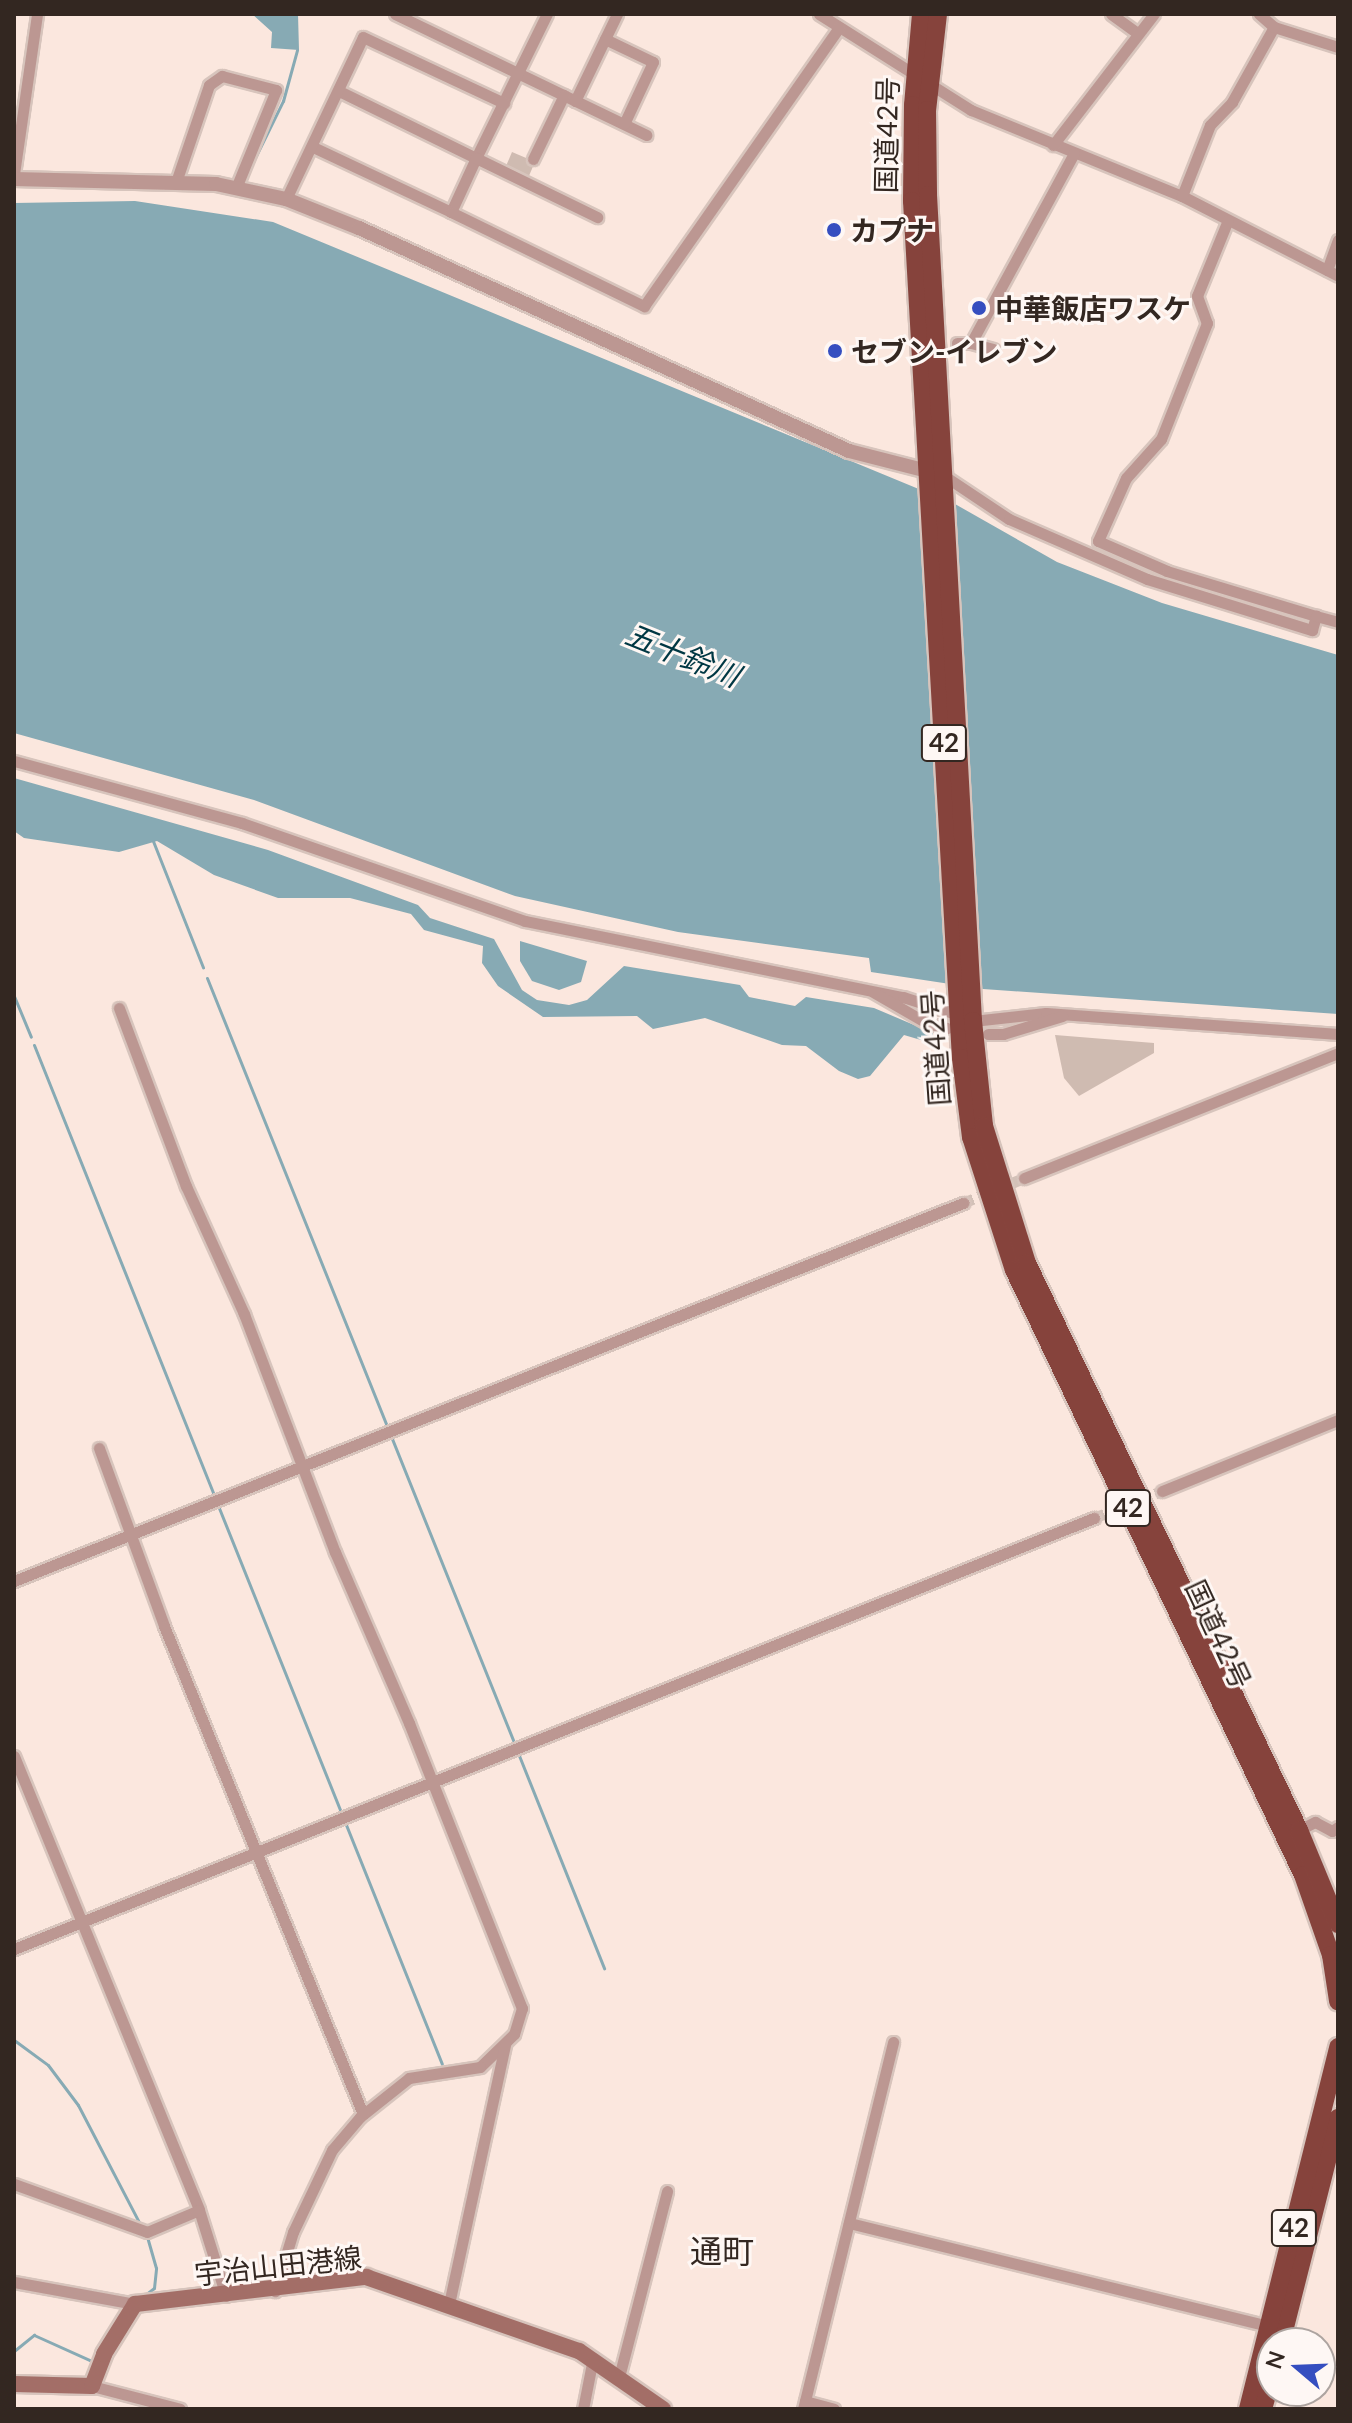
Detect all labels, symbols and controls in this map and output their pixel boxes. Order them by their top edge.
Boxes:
street label: 国道42号 [868,76,904,194]
place label: カプナ [850,213,934,247]
marker: カプナ [825,221,843,239]
place label: 中華飯店ワスケ [995,291,1191,325]
marker: 中華飯店ワスケ [970,299,988,317]
place label: セブン-イレブン [851,334,1057,368]
marker: セブン-イレブン [826,342,844,360]
water label: 五十鈴川 [621,615,745,693]
road number: 42 [920,721,968,765]
street label: 国道42号 [914,989,956,1107]
road number: 42 [1104,1486,1152,1530]
street label: 国道42号 [1179,1574,1259,1694]
road number: 42 [1270,2206,1318,2250]
district label: 通町 [690,2232,754,2270]
street label: 宇治山田港線 [193,2240,363,2290]
north arrow [1256,2327,1336,2407]
text: N [1259,2347,1290,2372]

